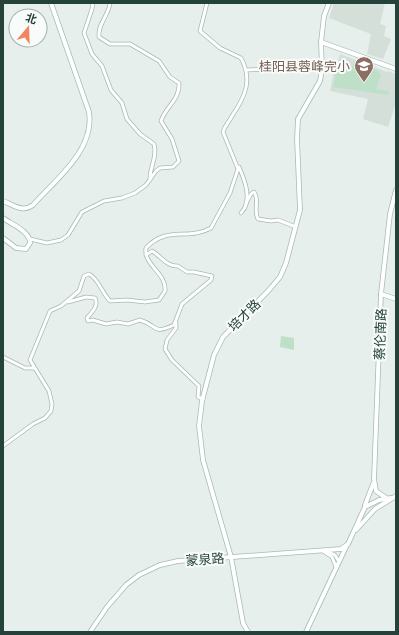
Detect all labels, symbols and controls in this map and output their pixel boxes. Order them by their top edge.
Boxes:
north arrow [8,8,48,48]
text: 北 [24,10,39,26]
school or university icon: 桂阳县蓉峰完小 [353,55,375,83]
place label: 桂阳县蓉峰完小 [259,58,350,74]
street label: 培才路 [225,296,263,334]
street label: 蔡伦南路 [371,308,389,360]
street label: 蒙泉路 [185,550,225,568]

